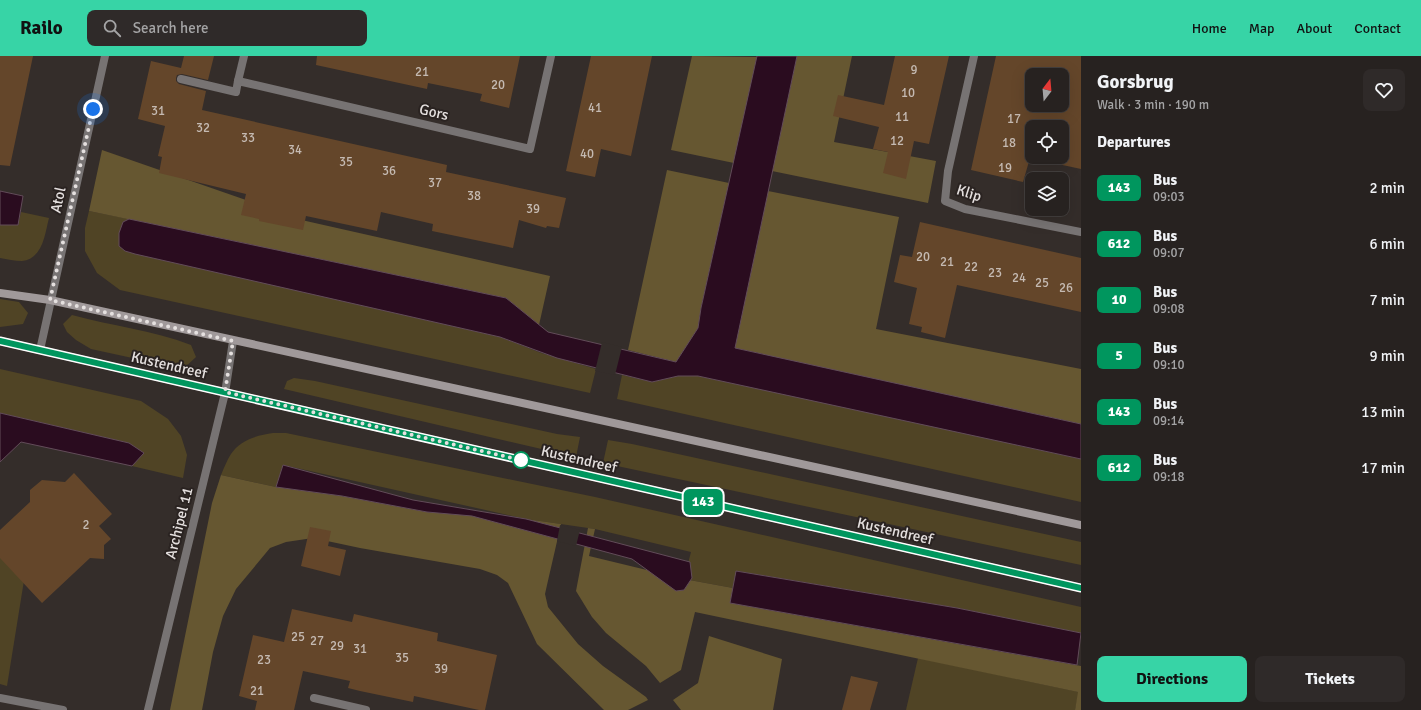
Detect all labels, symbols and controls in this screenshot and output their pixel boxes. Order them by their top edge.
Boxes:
search box [87,10,367,46]
text: Railo [20,16,63,40]
icon: search [101,17,123,39]
text: Search here [133,19,208,37]
text: Home [1192,20,1227,37]
text: Map [1249,20,1274,37]
text: About [1296,20,1332,37]
text: Contact [1354,20,1401,37]
house number: 9 [910,62,918,78]
house number: 21 [415,64,429,80]
north arrow [1025,68,1069,112]
map controls [1025,68,1069,216]
button: heart [1363,69,1405,111]
text: Gorsbrug [1097,70,1174,94]
house number: 20 [491,77,505,93]
house number: 10 [901,85,915,101]
text: Walk · 3 min · 190 m [1097,97,1209,113]
your location [83,99,103,119]
street label: Gors [418,100,451,124]
house number: 41 [588,100,602,116]
house number: 31 [151,103,165,119]
house number: 11 [895,109,909,125]
house number: 17 [1007,111,1021,127]
house number: 32 [196,120,210,136]
button: locate [1025,120,1069,164]
house number: 33 [241,130,255,146]
house number: 12 [890,133,904,149]
text: Departures [1097,133,1170,151]
house number: 18 [1002,135,1016,151]
house number: 34 [288,142,302,158]
house number: 40 [580,146,594,162]
house number: 35 [339,154,353,170]
house number: 19 [998,160,1012,176]
house number: 36 [382,163,396,179]
text: Bus [1153,171,1177,189]
button: layers [1025,172,1069,216]
house number: 37 [428,175,442,191]
text: 143 [1108,179,1130,196]
text: 2 min [1369,179,1405,197]
street label: Klip [954,181,984,205]
street label: Atol [46,185,70,215]
house number: 38 [467,188,481,204]
text: 09:03 [1153,189,1185,205]
house number: 39 [526,201,540,217]
text: Bus [1153,227,1177,245]
text: 612 [1108,235,1130,252]
text: 6 min [1369,235,1405,253]
text: 09:07 [1153,245,1185,261]
house number: 20 [916,249,930,265]
house number: 21 [940,254,954,270]
house number: 22 [964,259,978,275]
house number: 23 [988,265,1002,281]
house number: 24 [1012,270,1026,286]
house number: 25 [1035,275,1049,291]
house number: 26 [1059,280,1073,296]
text: Bus [1153,283,1177,301]
text: 10 [1111,291,1127,308]
text: 7 min [1369,291,1405,309]
text: 09:08 [1153,301,1185,317]
text: Bus [1153,339,1177,357]
text: 5 [1115,347,1123,364]
text: 9 min [1369,347,1405,365]
street label: Kustendreef [129,348,210,383]
text: 09:10 [1153,357,1185,373]
text: Bus [1153,395,1177,413]
text: 143 [1108,403,1130,420]
text: 13 min [1361,403,1405,421]
text: 09:14 [1153,413,1185,429]
street label: Kustendreef [539,442,620,477]
unlabelled marker [512,451,530,469]
text: Bus [1153,451,1177,469]
text: 612 [1108,459,1130,476]
text: 17 min [1361,459,1405,477]
text: 09:18 [1153,469,1185,485]
street label: Archipel 11 [161,485,197,561]
line badge: 143 [680,489,726,515]
text: 143 [692,493,714,510]
street label: Kustendreef [855,514,936,549]
house number: 2 [82,517,90,533]
house number: 25 [291,629,305,645]
house number: 27 [310,633,324,649]
house number: 29 [330,638,344,654]
house number: 31 [353,641,367,657]
house number: 35 [395,650,409,666]
house number: 23 [257,652,271,668]
button: Directions [1097,656,1247,702]
button: Tickets [1255,656,1405,702]
house number: 39 [434,661,448,677]
house number: 21 [250,683,264,699]

